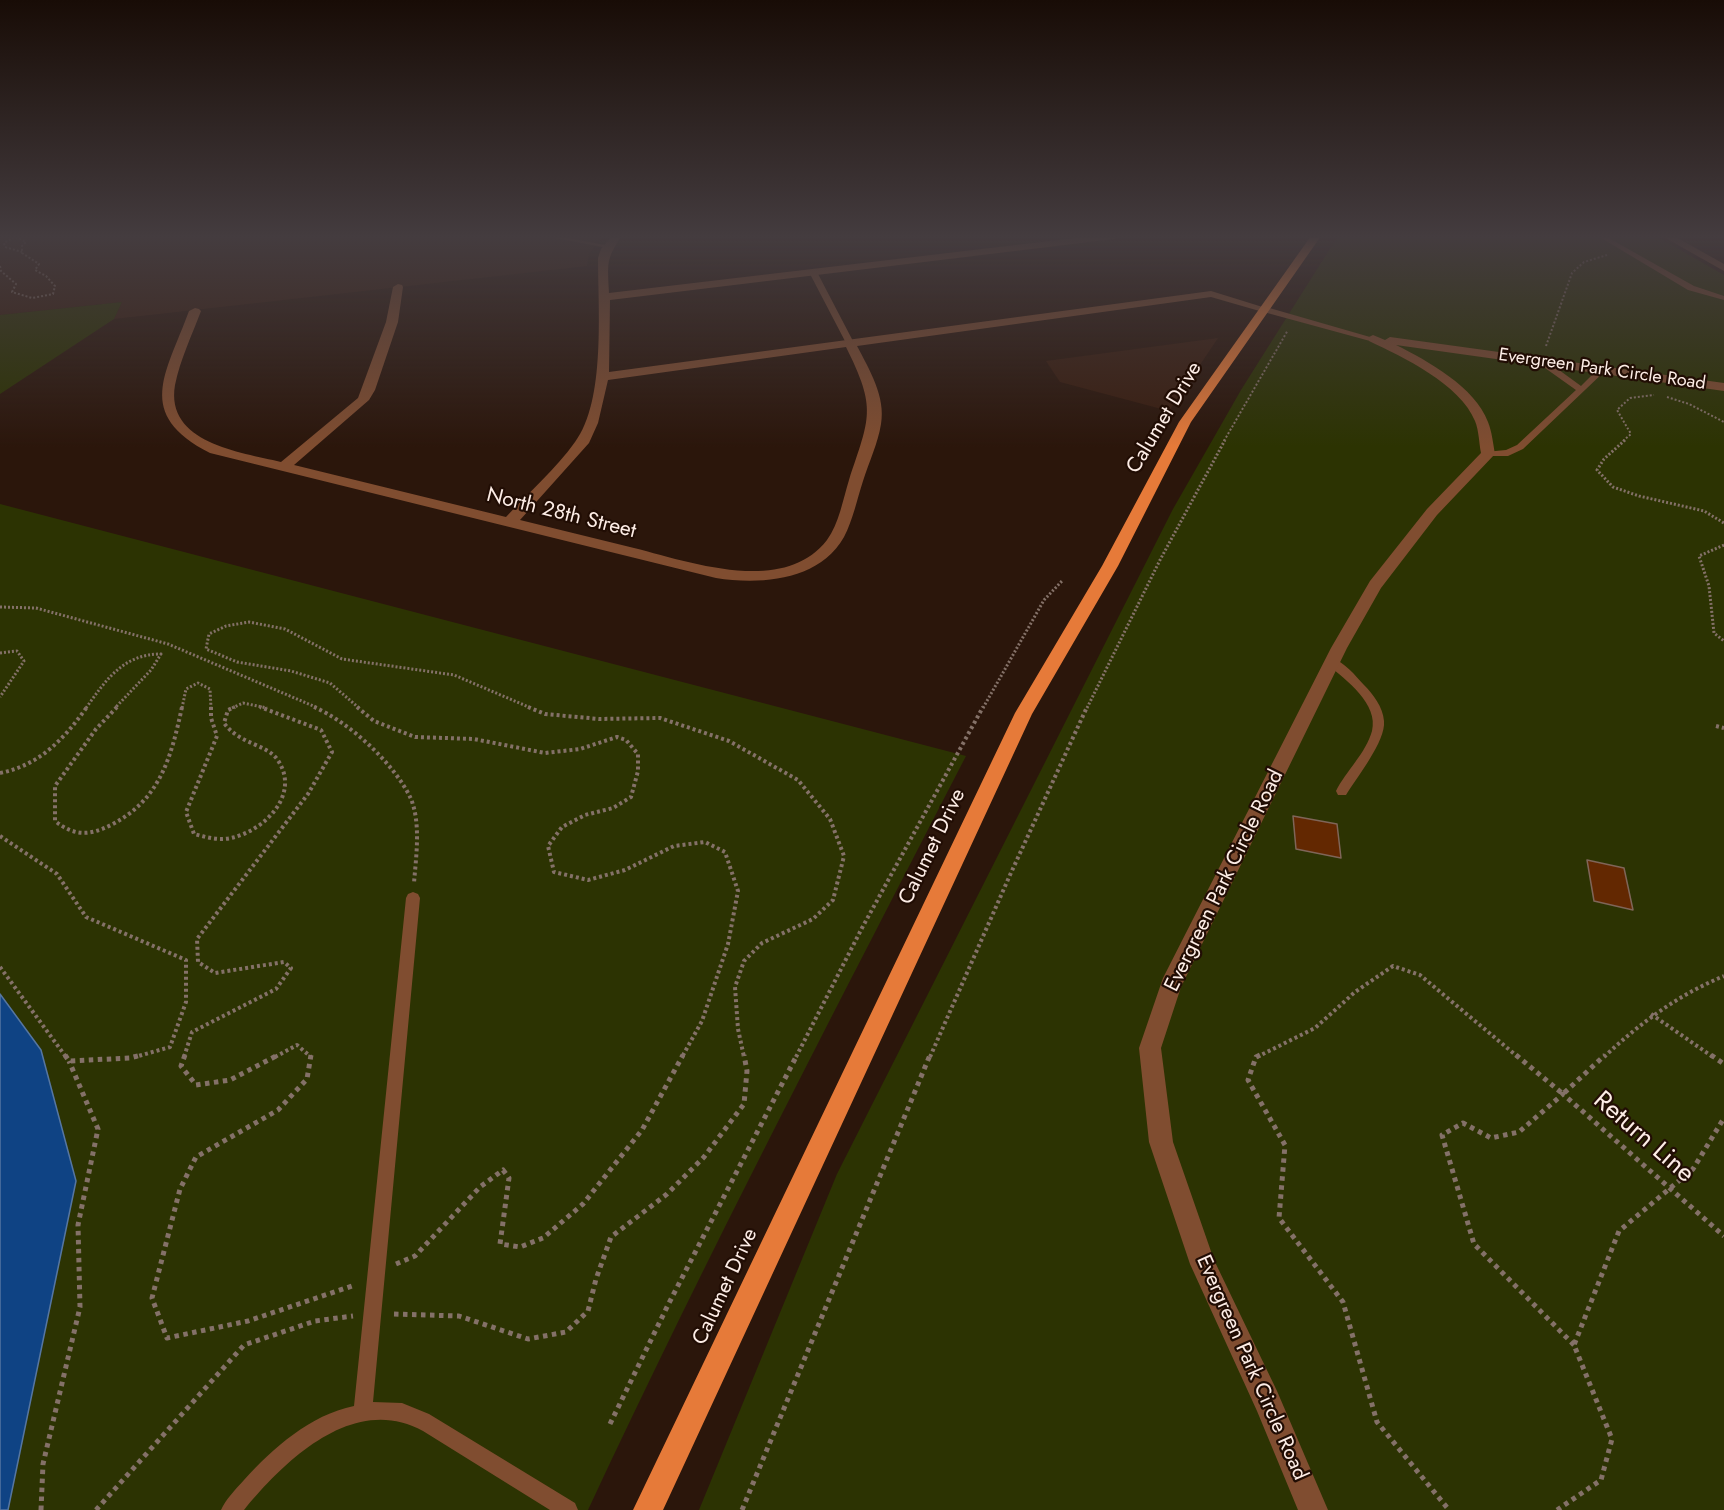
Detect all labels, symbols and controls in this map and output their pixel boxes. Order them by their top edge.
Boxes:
street label: Evergreen Park Circle Road [1497,345,1707,395]
street label: Calumet Drive [1122,358,1208,478]
street label: North 28th Street [484,483,638,545]
street label: Evergreen Park Circle Road [1160,766,1290,996]
street label: Calumet Drive [894,785,972,909]
street label: Return Line [1586,1086,1700,1190]
street label: Calumet Drive [688,1225,764,1349]
street label: Evergreen Park Circle Road [1190,1252,1312,1484]

